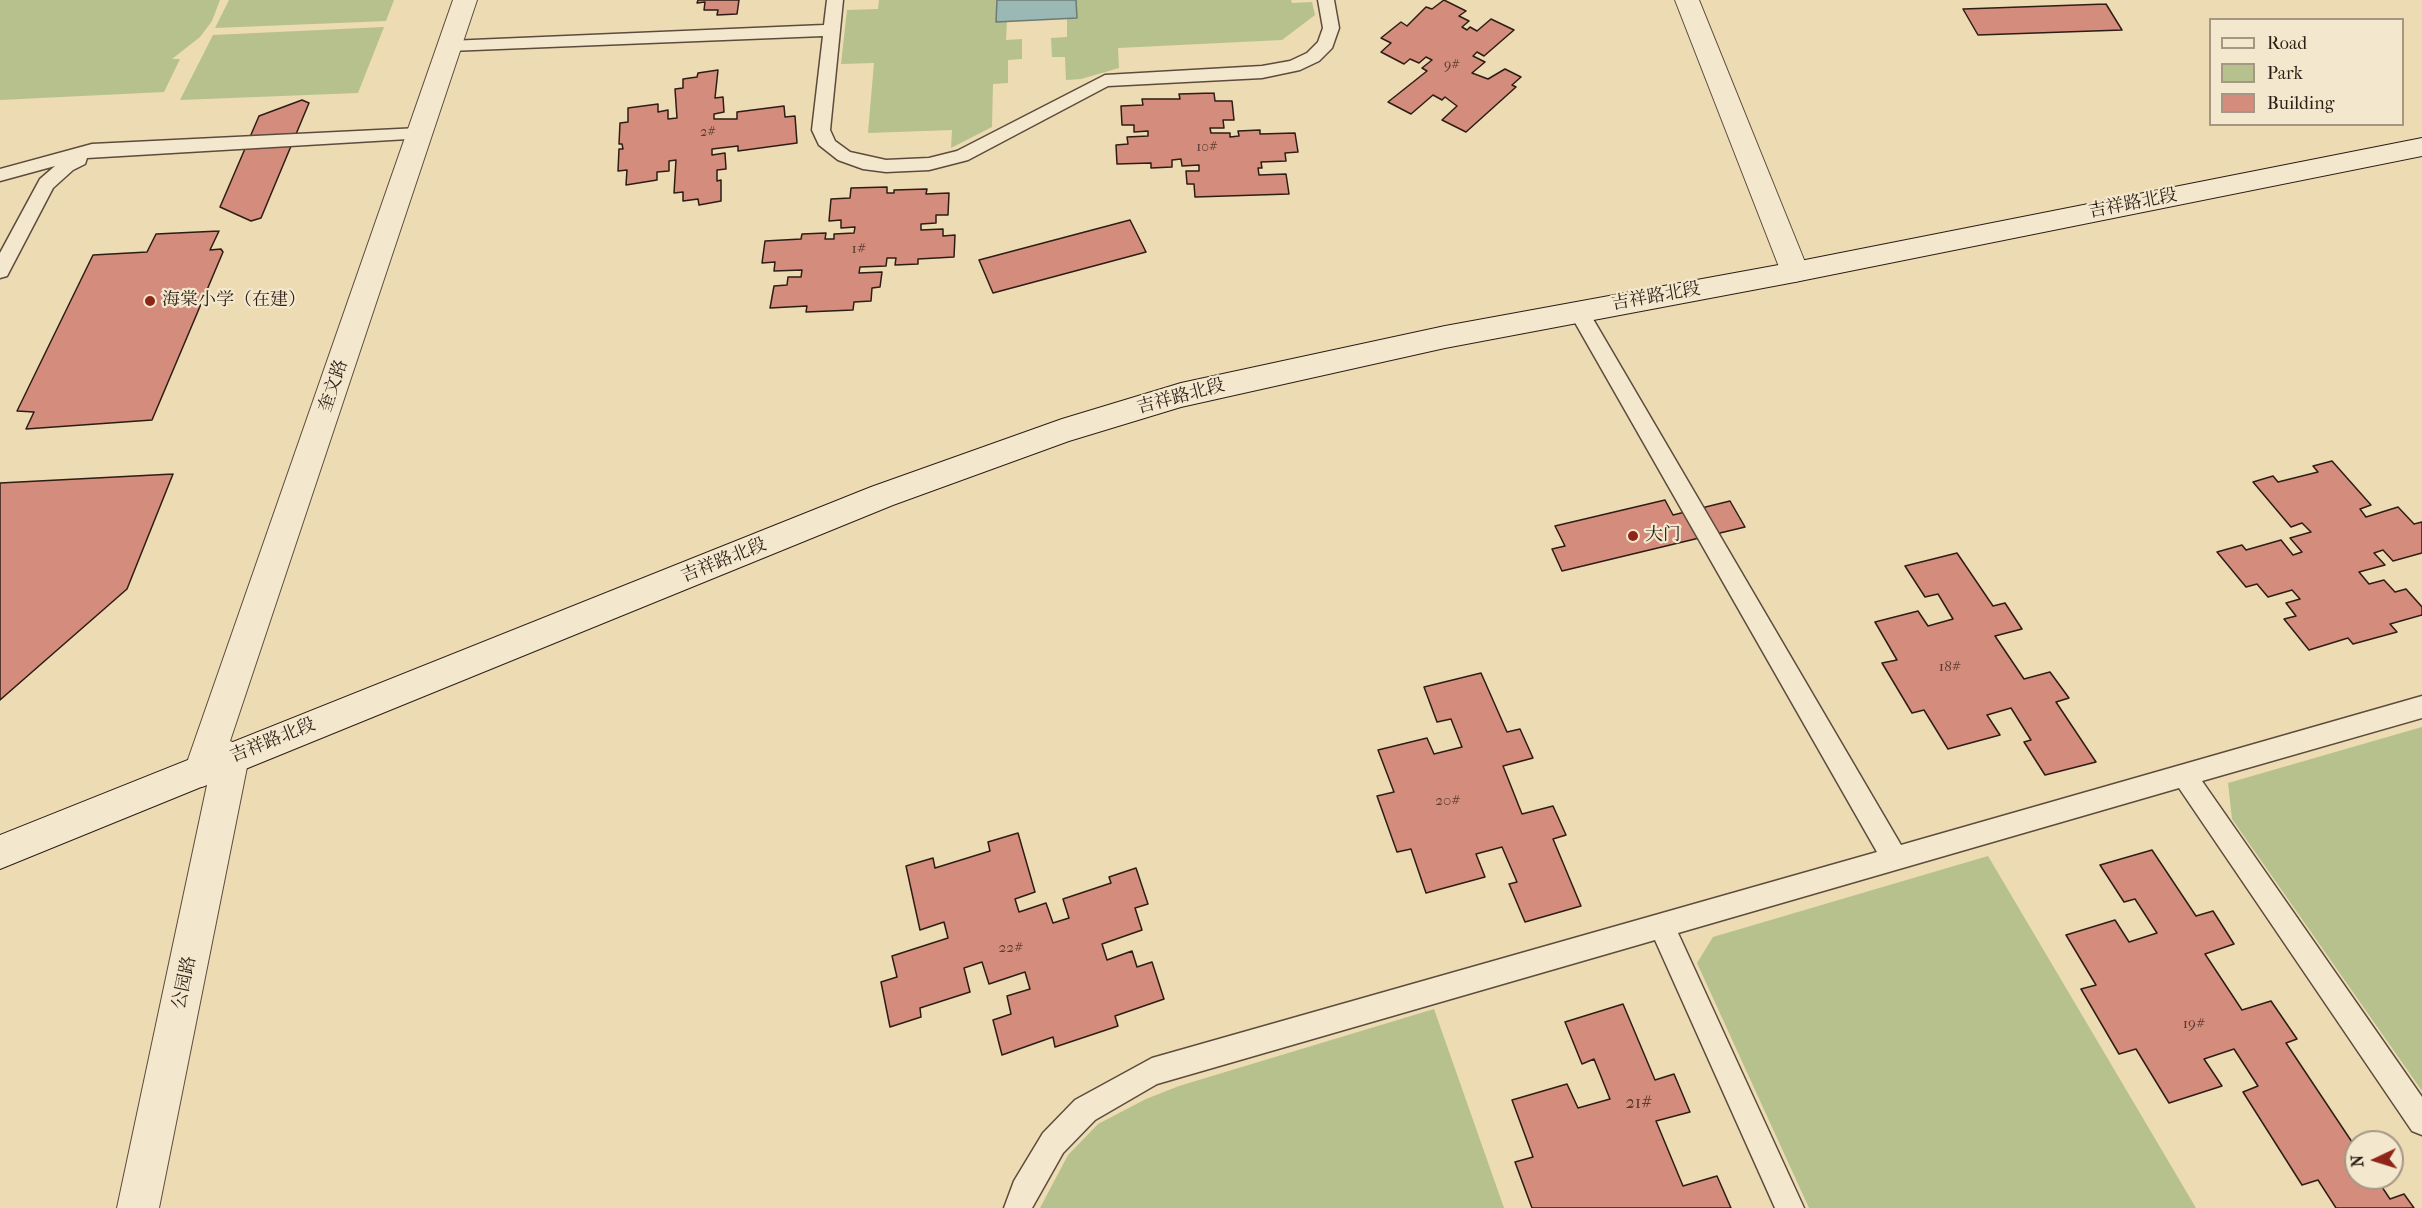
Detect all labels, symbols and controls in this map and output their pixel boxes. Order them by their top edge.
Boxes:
legend [2209,18,2404,126]
text: Road [2267,33,2307,54]
house number: 9# [1444,58,1460,74]
text: Park [2267,63,2303,84]
text: Building [2267,93,2334,114]
house number: 2# [700,125,716,141]
house number: 10# [1196,140,1218,156]
street label: 吉祥路北段 [2087,185,2179,223]
house number: 1# [852,240,866,258]
street label: 吉祥路北段 [1610,279,1702,315]
place label: 海棠小学（在建） [162,290,306,312]
marker: 海棠小学（在建） [143,294,157,308]
street label: 奎文路 [315,357,353,415]
street label: 吉祥路北段 [1135,375,1227,419]
place label: 大门 [1645,525,1681,547]
marker: 大门 [1626,529,1640,543]
street label: 吉祥路北段 [678,534,770,588]
house number: 18# [1939,658,1961,676]
street label: 吉祥路北段 [227,714,319,768]
house number: 20# [1435,792,1461,810]
house number: 22# [999,939,1023,957]
street label: 公园路 [169,954,201,1012]
house number: 19# [2183,1015,2205,1033]
house number: 21# [1625,1093,1653,1115]
north arrow [2344,1130,2404,1190]
text: N [2348,1154,2367,1168]

